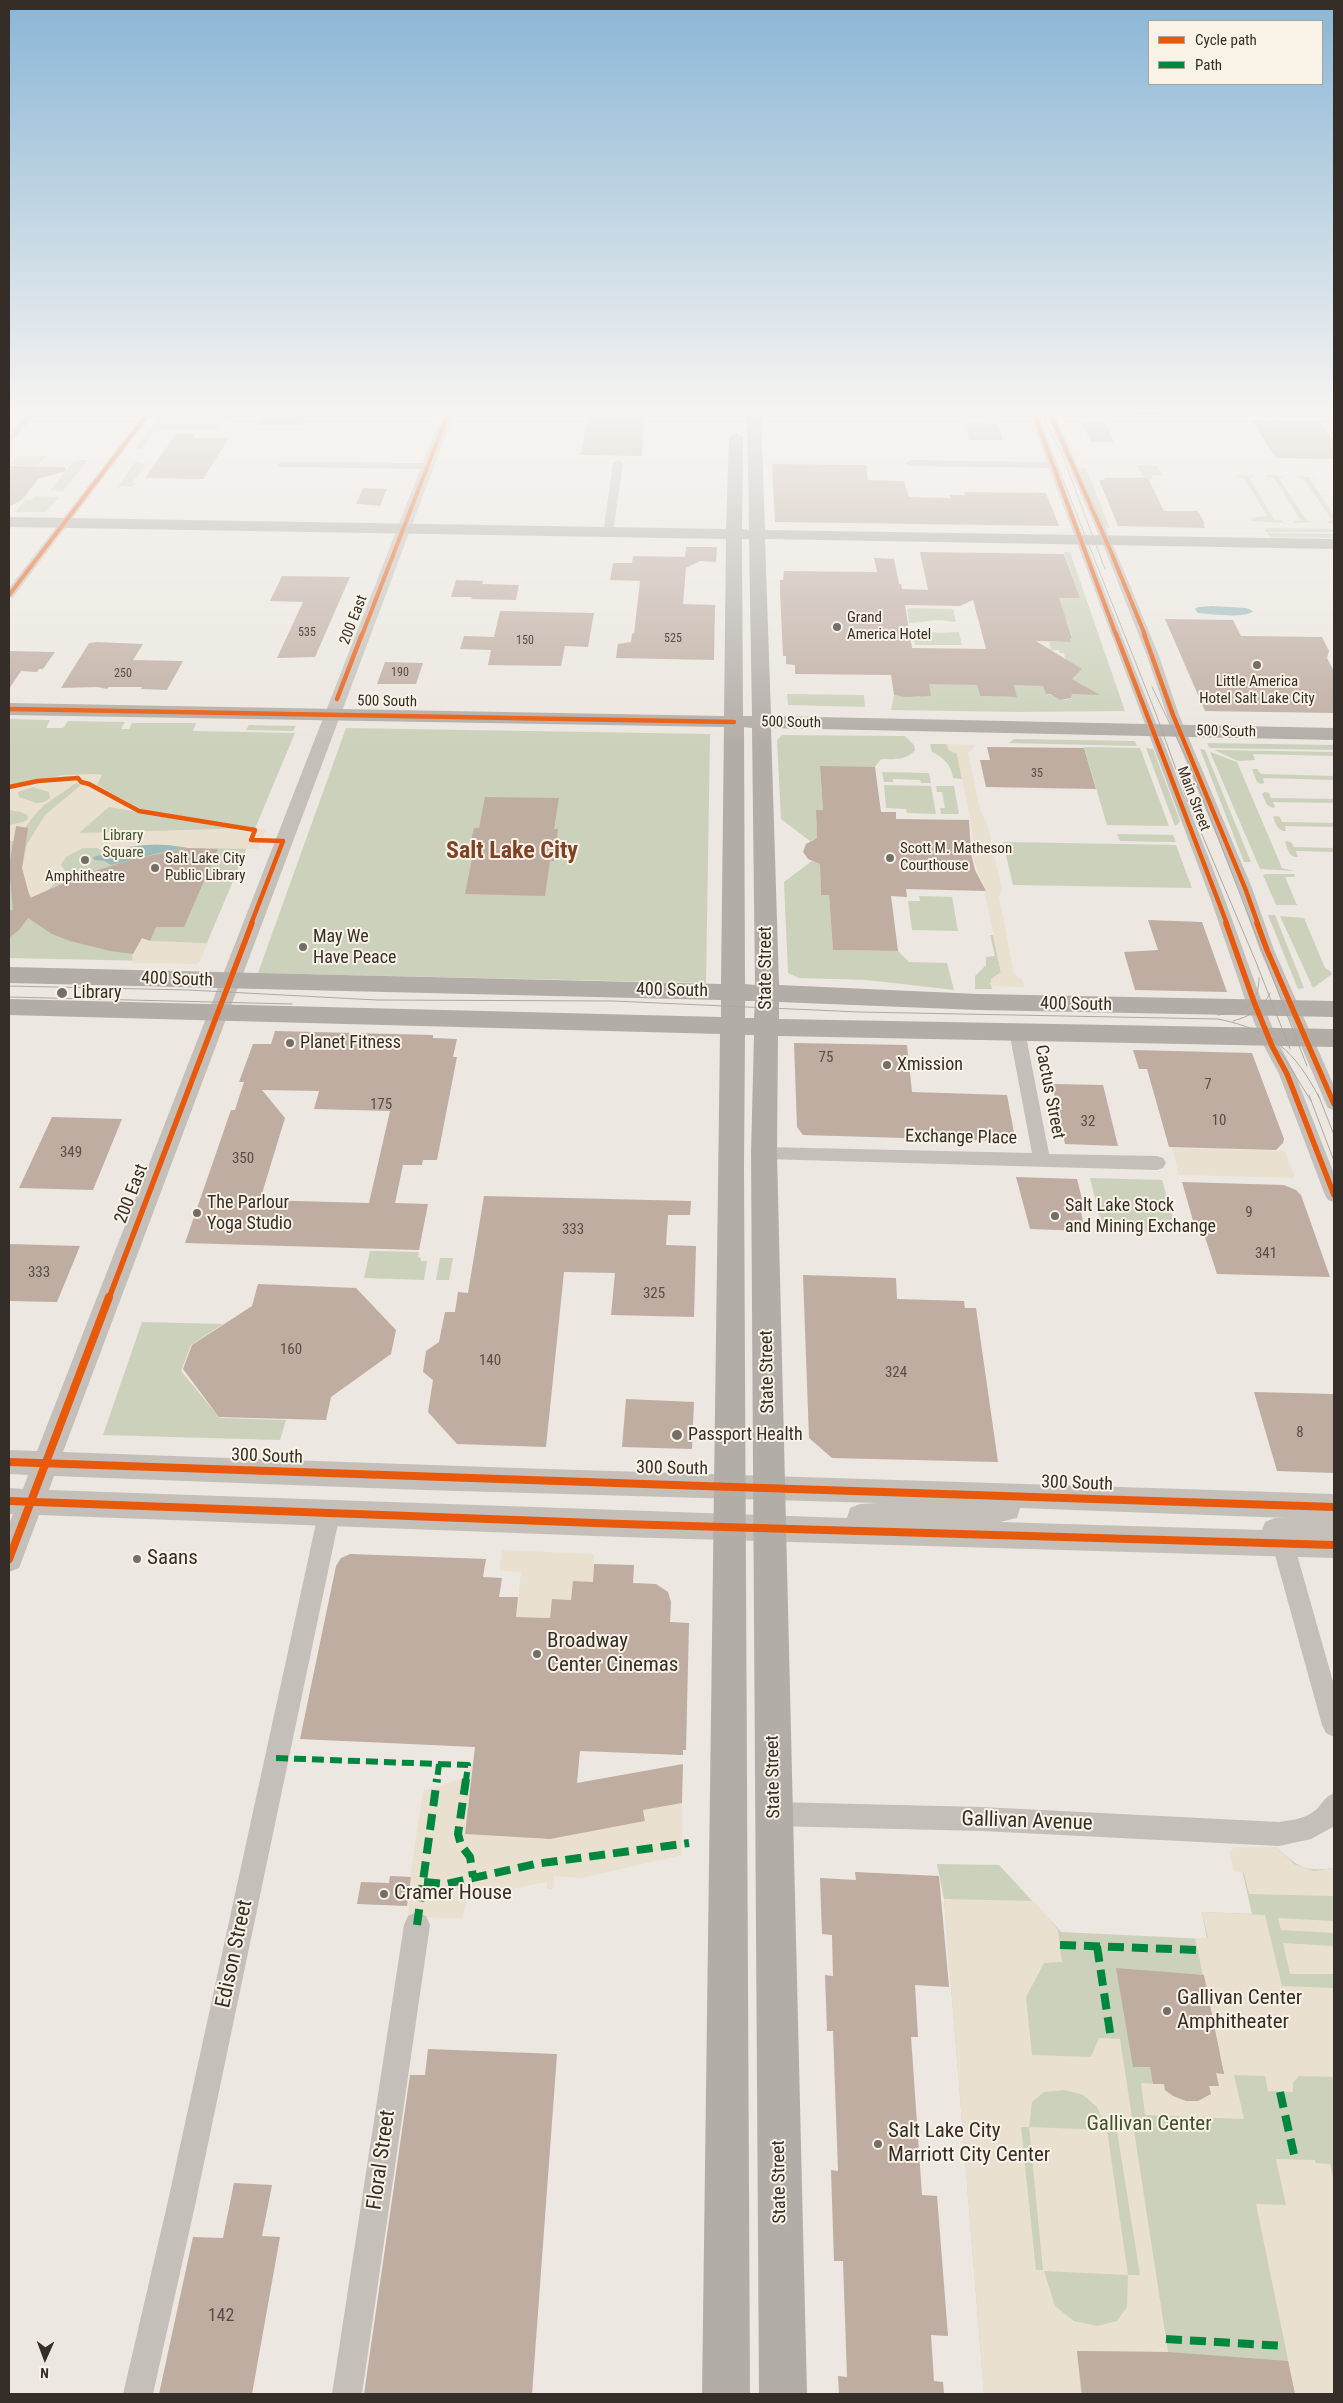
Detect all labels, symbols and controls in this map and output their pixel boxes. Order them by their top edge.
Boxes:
legend [1148,20,1323,85]
text: Cycle path [1195,31,1257,49]
text: Path [1195,56,1222,74]
street label: 200 East [336,593,372,647]
place label: Grand America Hotel [847,609,931,644]
marker: Grand America Hotel [831,621,843,633]
house number: 535 [298,626,316,640]
house number: 525 [664,632,682,646]
house number: 150 [516,634,534,648]
marker: Little America Hotel Salt Lake City [1251,659,1263,671]
house number: 190 [391,666,409,680]
house number: 250 [114,667,132,681]
place label: Little America Hotel Salt Lake City [1199,673,1315,708]
street label: 500 South [357,692,417,712]
street label: 500 South [761,713,821,733]
street label: 500 South [1196,722,1256,742]
street label: Main Street [1172,764,1214,834]
house number: 35 [1031,767,1043,781]
park label: Library Square [102,827,144,862]
district label: Salt Lake City [446,838,578,866]
place label: Scott M. Matheson Courthouse [900,840,1012,875]
place label: Salt Lake City Public Library [165,850,246,885]
marker: Scott M. Matheson Courthouse [884,852,896,864]
marker: Amphitheatre [79,854,91,866]
marker: Salt Lake City Public Library [149,862,161,874]
place label: Amphitheatre [45,868,125,886]
place label: May We Have Peace [313,926,396,969]
street label: State Street [755,926,777,1010]
marker: May We Have Peace [297,941,309,953]
street label: 400 South [141,968,213,992]
street label: 400 South [636,980,708,1002]
place label: Library [73,982,121,1004]
marker: Library [55,986,69,1000]
street label: 400 South [1040,994,1112,1016]
place label: Planet Fitness [300,1032,401,1054]
marker: Planet Fitness [284,1037,296,1049]
street label: Cactus Street [1029,1043,1069,1141]
house number: 75 [819,1049,833,1067]
place label: Xmission [897,1054,963,1076]
marker: Xmission [881,1059,893,1071]
house number: 7 [1204,1076,1212,1094]
house number: 175 [370,1096,392,1114]
house number: 10 [1212,1112,1226,1130]
house number: 32 [1081,1113,1095,1131]
street label: Exchange Place [905,1126,1017,1150]
house number: 349 [60,1144,82,1162]
house number: 350 [232,1150,254,1168]
street label: 200 East [111,1161,153,1227]
place label: The Parlour Yoga Studio [207,1192,292,1234]
place label: Salt Lake Stock and Mining Exchange [1065,1195,1216,1238]
house number: 9 [1245,1204,1253,1222]
marker: The Parlour Yoga Studio [191,1207,203,1219]
marker: Salt Lake Stock and Mining Exchange [1049,1210,1061,1222]
house number: 333 [562,1221,584,1239]
house number: 341 [1255,1245,1277,1263]
house number: 333 [28,1264,50,1282]
house number: 325 [643,1285,665,1303]
street label: State Street [756,1330,780,1414]
house number: 160 [280,1341,302,1359]
house number: 140 [479,1352,501,1370]
house number: 324 [885,1364,907,1382]
place label: Passport Health [688,1424,803,1446]
house number: 8 [1296,1424,1304,1442]
marker: Passport Health [670,1428,684,1442]
street label: 300 South [231,1445,303,1469]
street label: 300 South [636,1458,708,1480]
street label: 300 South [1041,1472,1113,1496]
place label: Saans [147,1546,198,1572]
marker: Saans [131,1553,143,1565]
place label: Broadway Center Cinemas [547,1629,678,1679]
marker: Broadway Center Cinemas [531,1648,543,1660]
street label: State Street [762,1735,786,1819]
street label: Gallivan Avenue [961,1807,1093,1837]
place label: Cramer House [394,1881,512,1907]
marker: Cramer House [378,1888,390,1900]
street label: Edison Street [211,1898,259,2010]
place label: Gallivan Center Amphitheater [1177,1986,1302,2036]
marker: Gallivan Center Amphitheater [1161,2005,1173,2017]
street label: Floral Street [363,2109,401,2211]
park label: Gallivan Center [1086,2112,1212,2138]
place label: Salt Lake City Marriott City Center [888,2119,1050,2169]
marker: Salt Lake City Marriott City Center [872,2138,884,2150]
street label: State Street [768,2140,792,2224]
house number: 142 [208,2305,234,2327]
north arrow [20,2333,70,2383]
text: N [40,2365,49,2381]

